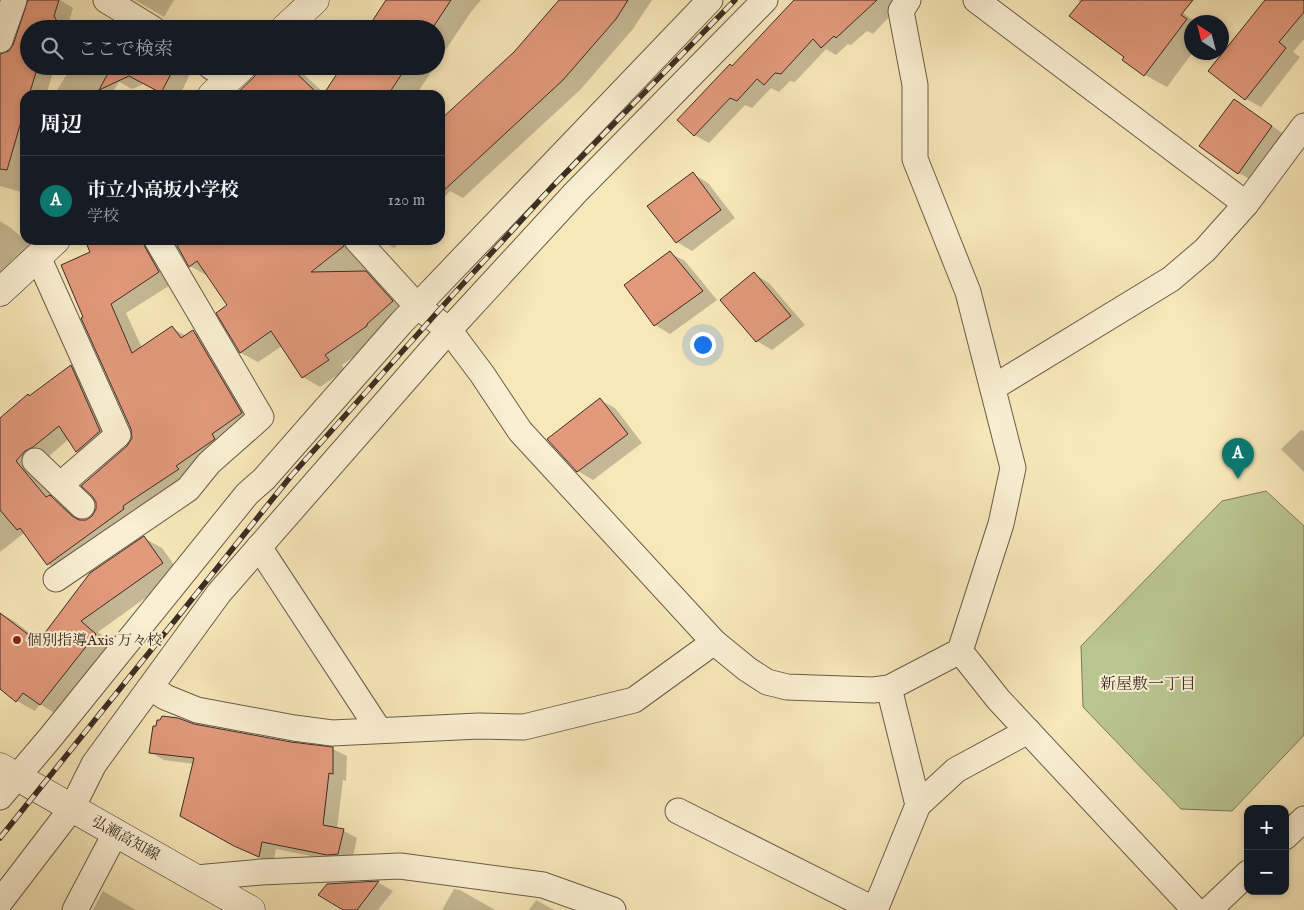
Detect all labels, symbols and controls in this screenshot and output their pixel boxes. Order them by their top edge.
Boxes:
north arrow [1184,15,1229,60]
search box [20,20,445,75]
icon: search [38,34,66,62]
text: ここで検索 [78,38,173,62]
text: 周辺 [40,112,82,139]
text: 市立小高坂小学校 [87,179,239,203]
text: A [51,191,61,211]
text: 120 m [388,191,425,211]
text: 学校 [87,207,119,227]
your location [690,332,716,358]
pin: A [1222,438,1254,479]
place label: 個別指導Axis 万々校 [27,631,162,650]
marker: 個別指導Axis 万々校 [11,634,23,646]
district label: 新屋敷一丁目 [1100,675,1196,695]
map controls [1244,805,1289,895]
button: + [1244,805,1289,850]
street label: 弘瀬高知線 [88,812,163,865]
button: − [1244,850,1289,895]

